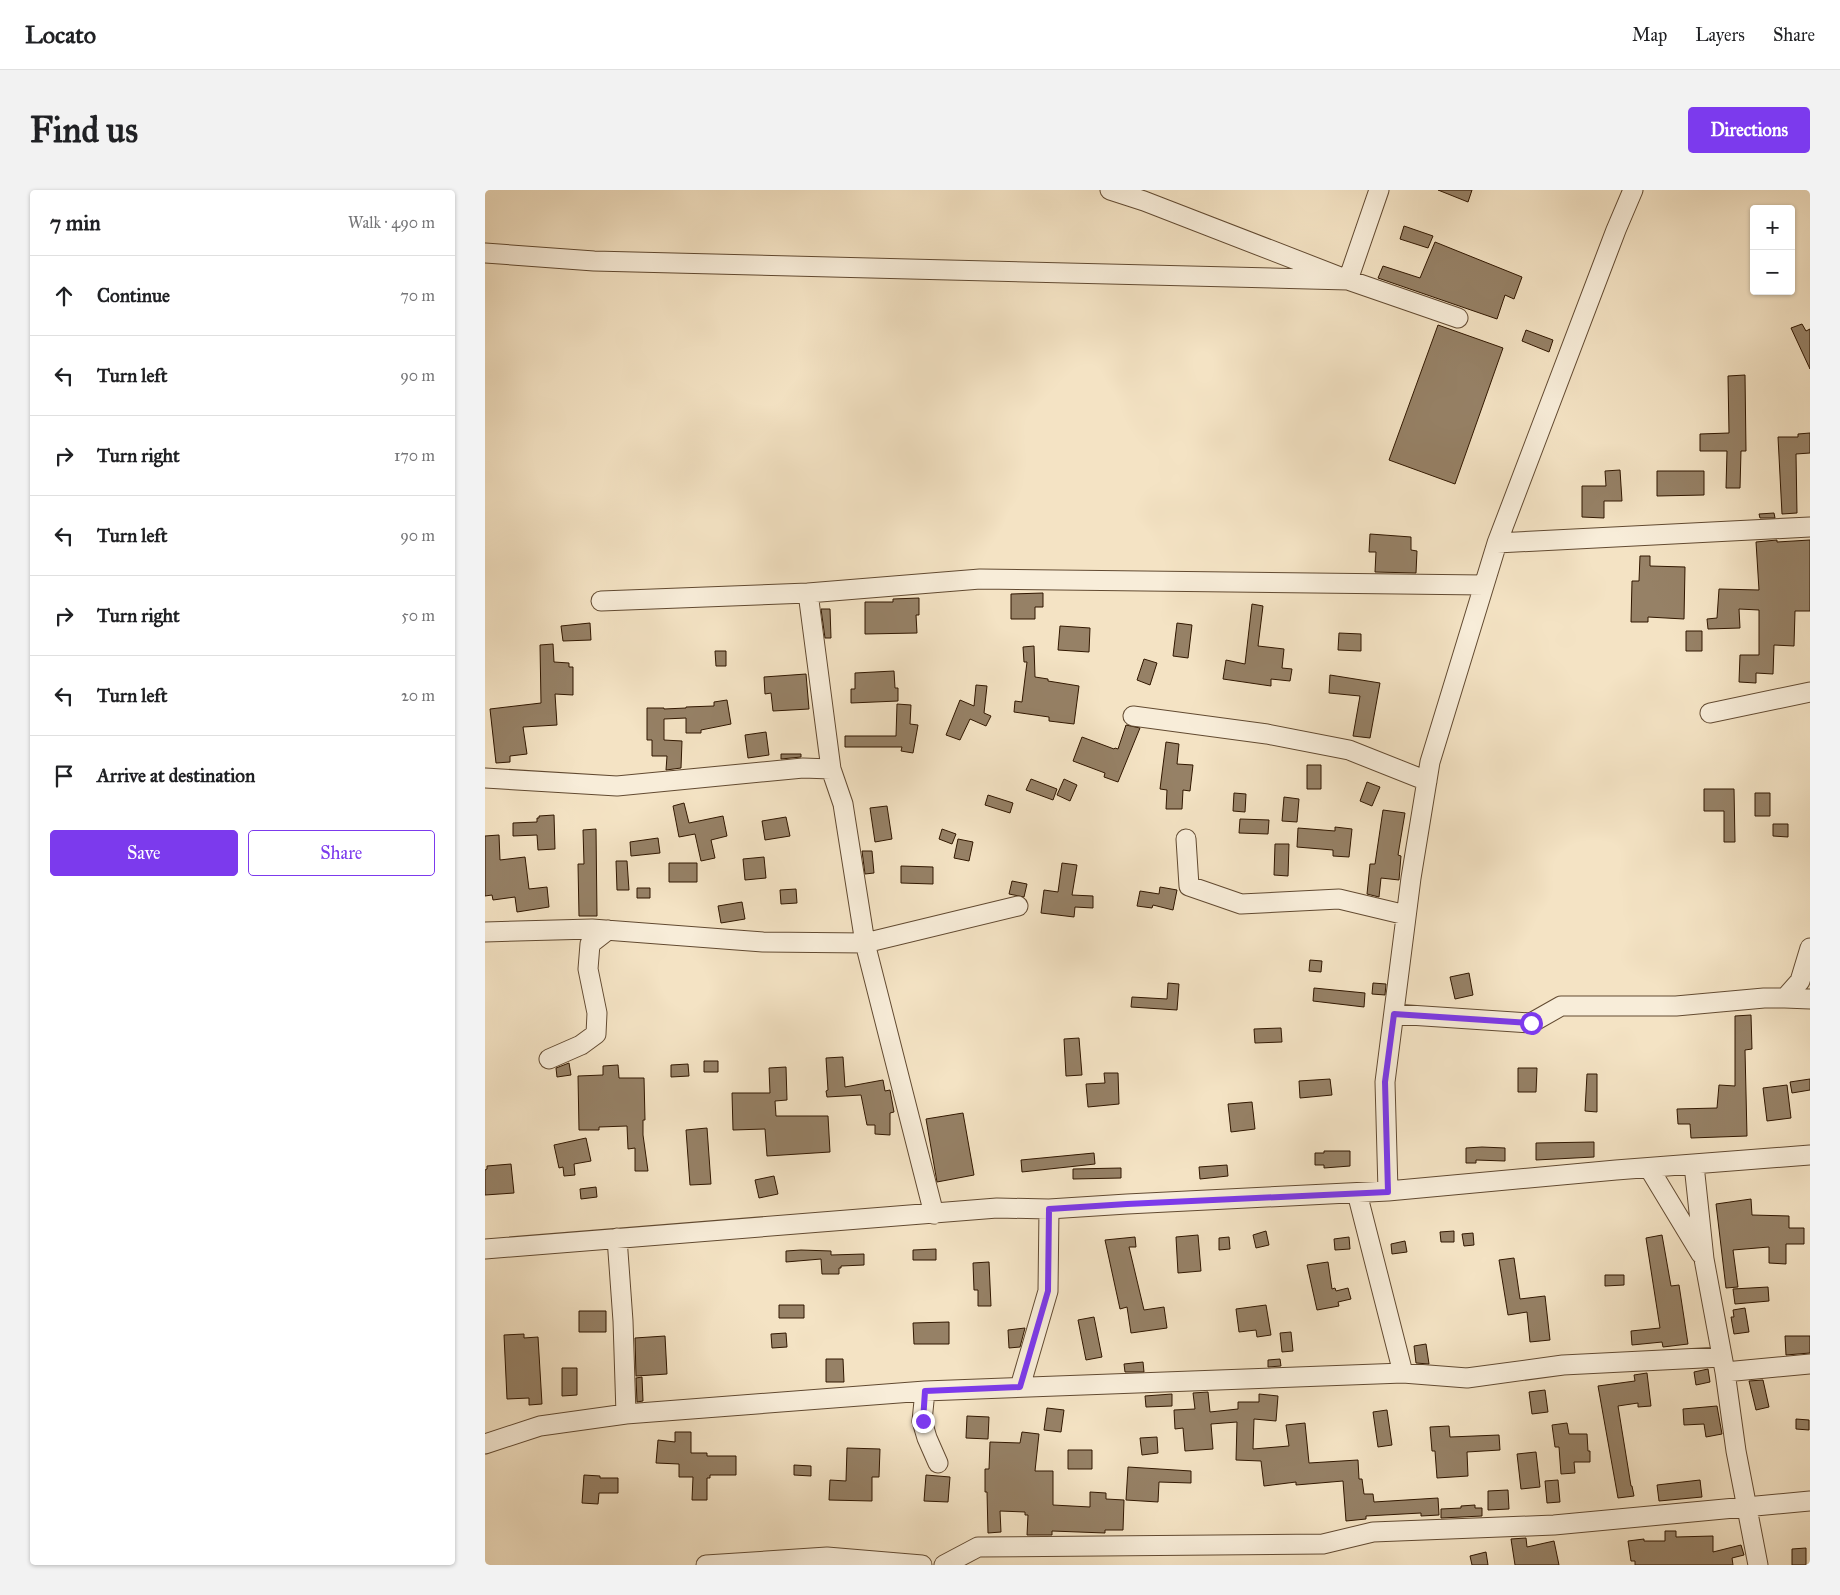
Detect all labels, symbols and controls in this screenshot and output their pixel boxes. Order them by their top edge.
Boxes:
text: Locato [25,20,96,50]
text: Map [1632,24,1667,46]
text: Layers [1695,24,1745,46]
text: Share [1773,24,1815,46]
button: Directions [1688,107,1810,153]
text: Find us [30,109,138,152]
map controls [1750,205,1795,295]
button: + [1750,205,1795,250]
text: 7 min [50,210,101,236]
text: Walk · 490 m [348,213,435,232]
button: − [1750,250,1795,295]
icon: ahead [50,282,78,310]
text: Continue [97,284,170,307]
text: 70 m [400,286,435,305]
icon: left [50,362,78,390]
text: Turn left [97,364,167,387]
text: 90 m [400,366,435,385]
icon: right [50,442,78,470]
text: Turn right [97,444,180,467]
text: 170 m [394,446,435,465]
icon: left [50,522,78,550]
text: Turn left [97,524,167,547]
text: 90 m [400,526,435,545]
icon: right [50,602,78,630]
text: Turn right [97,604,180,627]
text: 50 m [401,606,435,625]
icon: left [50,682,78,710]
text: Turn left [97,684,167,707]
text: 20 m [401,686,435,705]
icon: arrive [50,762,78,790]
text: Arrive at destination [97,764,255,787]
button: Save [50,830,238,876]
button: Share [248,830,435,876]
route start [1520,1012,1543,1035]
route end [912,1410,935,1433]

